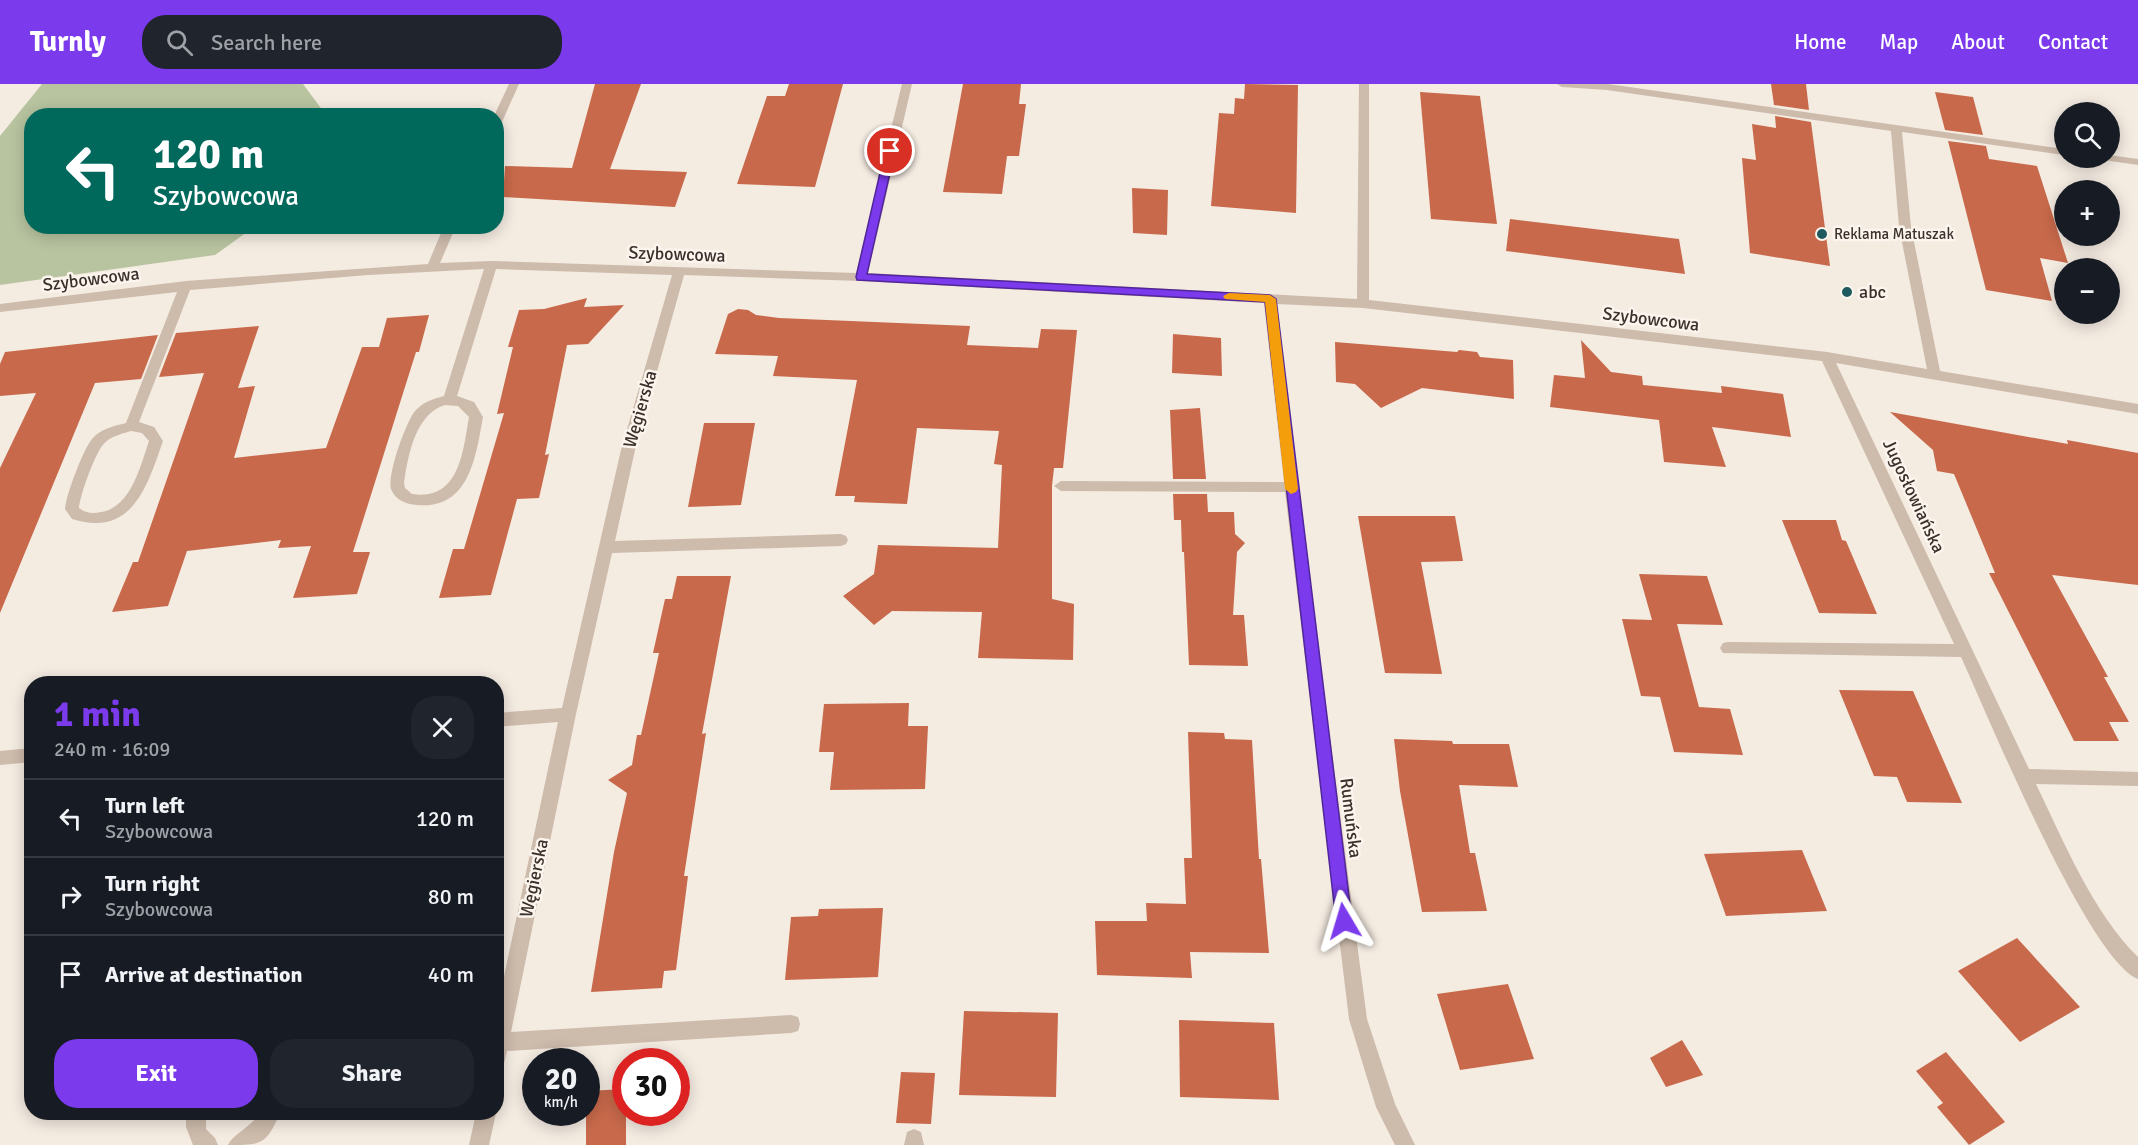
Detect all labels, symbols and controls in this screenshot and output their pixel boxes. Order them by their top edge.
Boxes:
search box [142,15,562,69]
text: Turnly [30,25,106,59]
icon: search [163,26,196,59]
text: Search here [211,29,322,56]
text: Home [1794,29,1847,55]
text: Map [1880,29,1918,55]
text: About [1951,29,2005,55]
text: Contact [2038,29,2108,55]
map controls [2054,102,2120,324]
button: search [2054,102,2120,168]
pin [864,125,915,176]
text: 120 m [153,129,264,180]
icon: left [54,132,132,210]
icon: arrive [873,134,906,167]
text: Szybowcowa [153,180,299,213]
button: + [2054,180,2120,246]
place label: Reklama Matuszak [1834,225,1954,243]
marker: Reklama Matuszak [1815,227,1829,241]
street label: Szybowcowa [628,241,726,267]
button: − [2054,258,2120,324]
street label: Szybowcowa [41,262,141,296]
place label: abc [1859,281,1886,303]
marker: abc [1840,285,1854,299]
street label: Szybowcowa [1601,302,1701,336]
street label: Węgierska [618,368,662,450]
street label: Jugosłowiańska [1878,436,1950,556]
text: 1 min [54,692,141,737]
button: close [411,696,474,759]
text: 240 m · 16:09 [54,737,170,762]
street label: Rumuńska [1335,777,1367,859]
text: Turn left [105,792,185,819]
icon: left [54,802,87,835]
text: 120 m [416,805,474,832]
text: Szybowcowa [105,819,213,844]
street label: Węgierska [515,837,553,919]
text: Turn right [105,870,200,897]
icon: right [54,880,87,913]
text: 80 m [428,883,474,910]
position arrow [1312,889,1376,953]
text: Szybowcowa [105,897,213,922]
icon: arrive [54,958,87,991]
text: Arrive at destination [105,961,302,988]
text: 40 m [428,961,474,988]
button: Exit [54,1039,258,1108]
button: Share [270,1039,474,1108]
speed limit sign: 30 [612,1048,690,1126]
text: 20 [545,1061,577,1098]
text: km/h [544,1093,578,1111]

